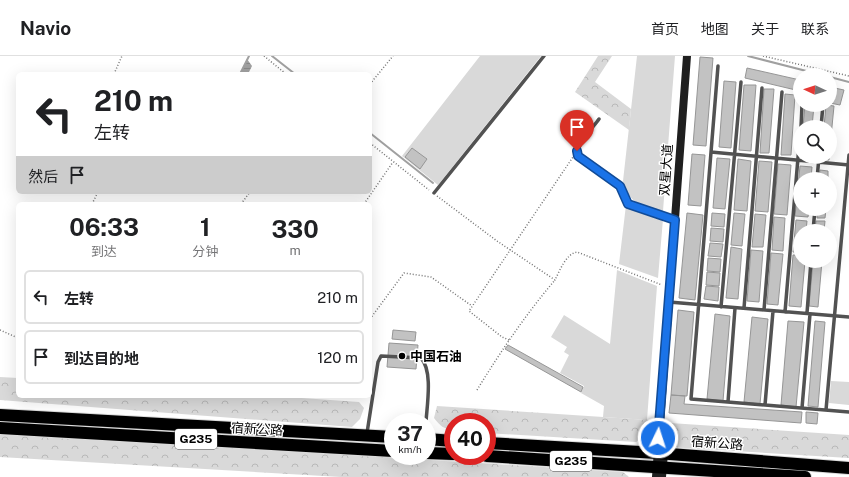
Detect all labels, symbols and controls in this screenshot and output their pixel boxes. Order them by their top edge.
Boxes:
text: Navio [20,17,71,39]
text: 首页 [651,21,679,37]
text: 地图 [701,21,729,37]
text: 关于 [751,21,779,37]
text: 联系 [801,21,829,37]
north arrow [793,68,837,112]
map controls [793,68,837,268]
text: 210 m [94,84,173,117]
icon: left [28,88,80,140]
pin [560,110,594,151]
icon: arrive [566,116,588,138]
button: search [793,120,837,164]
text: 左转 [94,122,130,143]
street label: 双星大道 [657,144,675,196]
icon: arrive [66,164,88,186]
text: 然后 [28,168,58,185]
button: + [793,172,837,216]
text: 06:33 [69,213,139,241]
text: 1 [200,213,210,241]
text: 330 [271,215,319,243]
button: − [793,224,837,268]
text: m [289,243,301,258]
text: 到达 [91,244,117,259]
text: 分钟 [192,244,218,259]
icon: left [30,286,52,308]
text: 210 m [317,289,358,306]
text: 左转 [64,290,94,307]
icon: arrive [30,346,52,368]
text: 120 m [317,349,358,366]
place label: 中国石油 [410,349,462,364]
text: 到达目的地 [64,350,139,367]
marker: 中国石油 [397,351,407,361]
speed limit sign: 40 [444,413,496,465]
position arrow [637,417,679,459]
street label: 宿新公路 [231,420,283,438]
text: 37 [397,422,423,446]
road number: G235 [175,429,217,449]
street label: 宿新公路 [691,434,743,452]
text: km/h [398,443,422,455]
road number: G235 [550,451,592,471]

